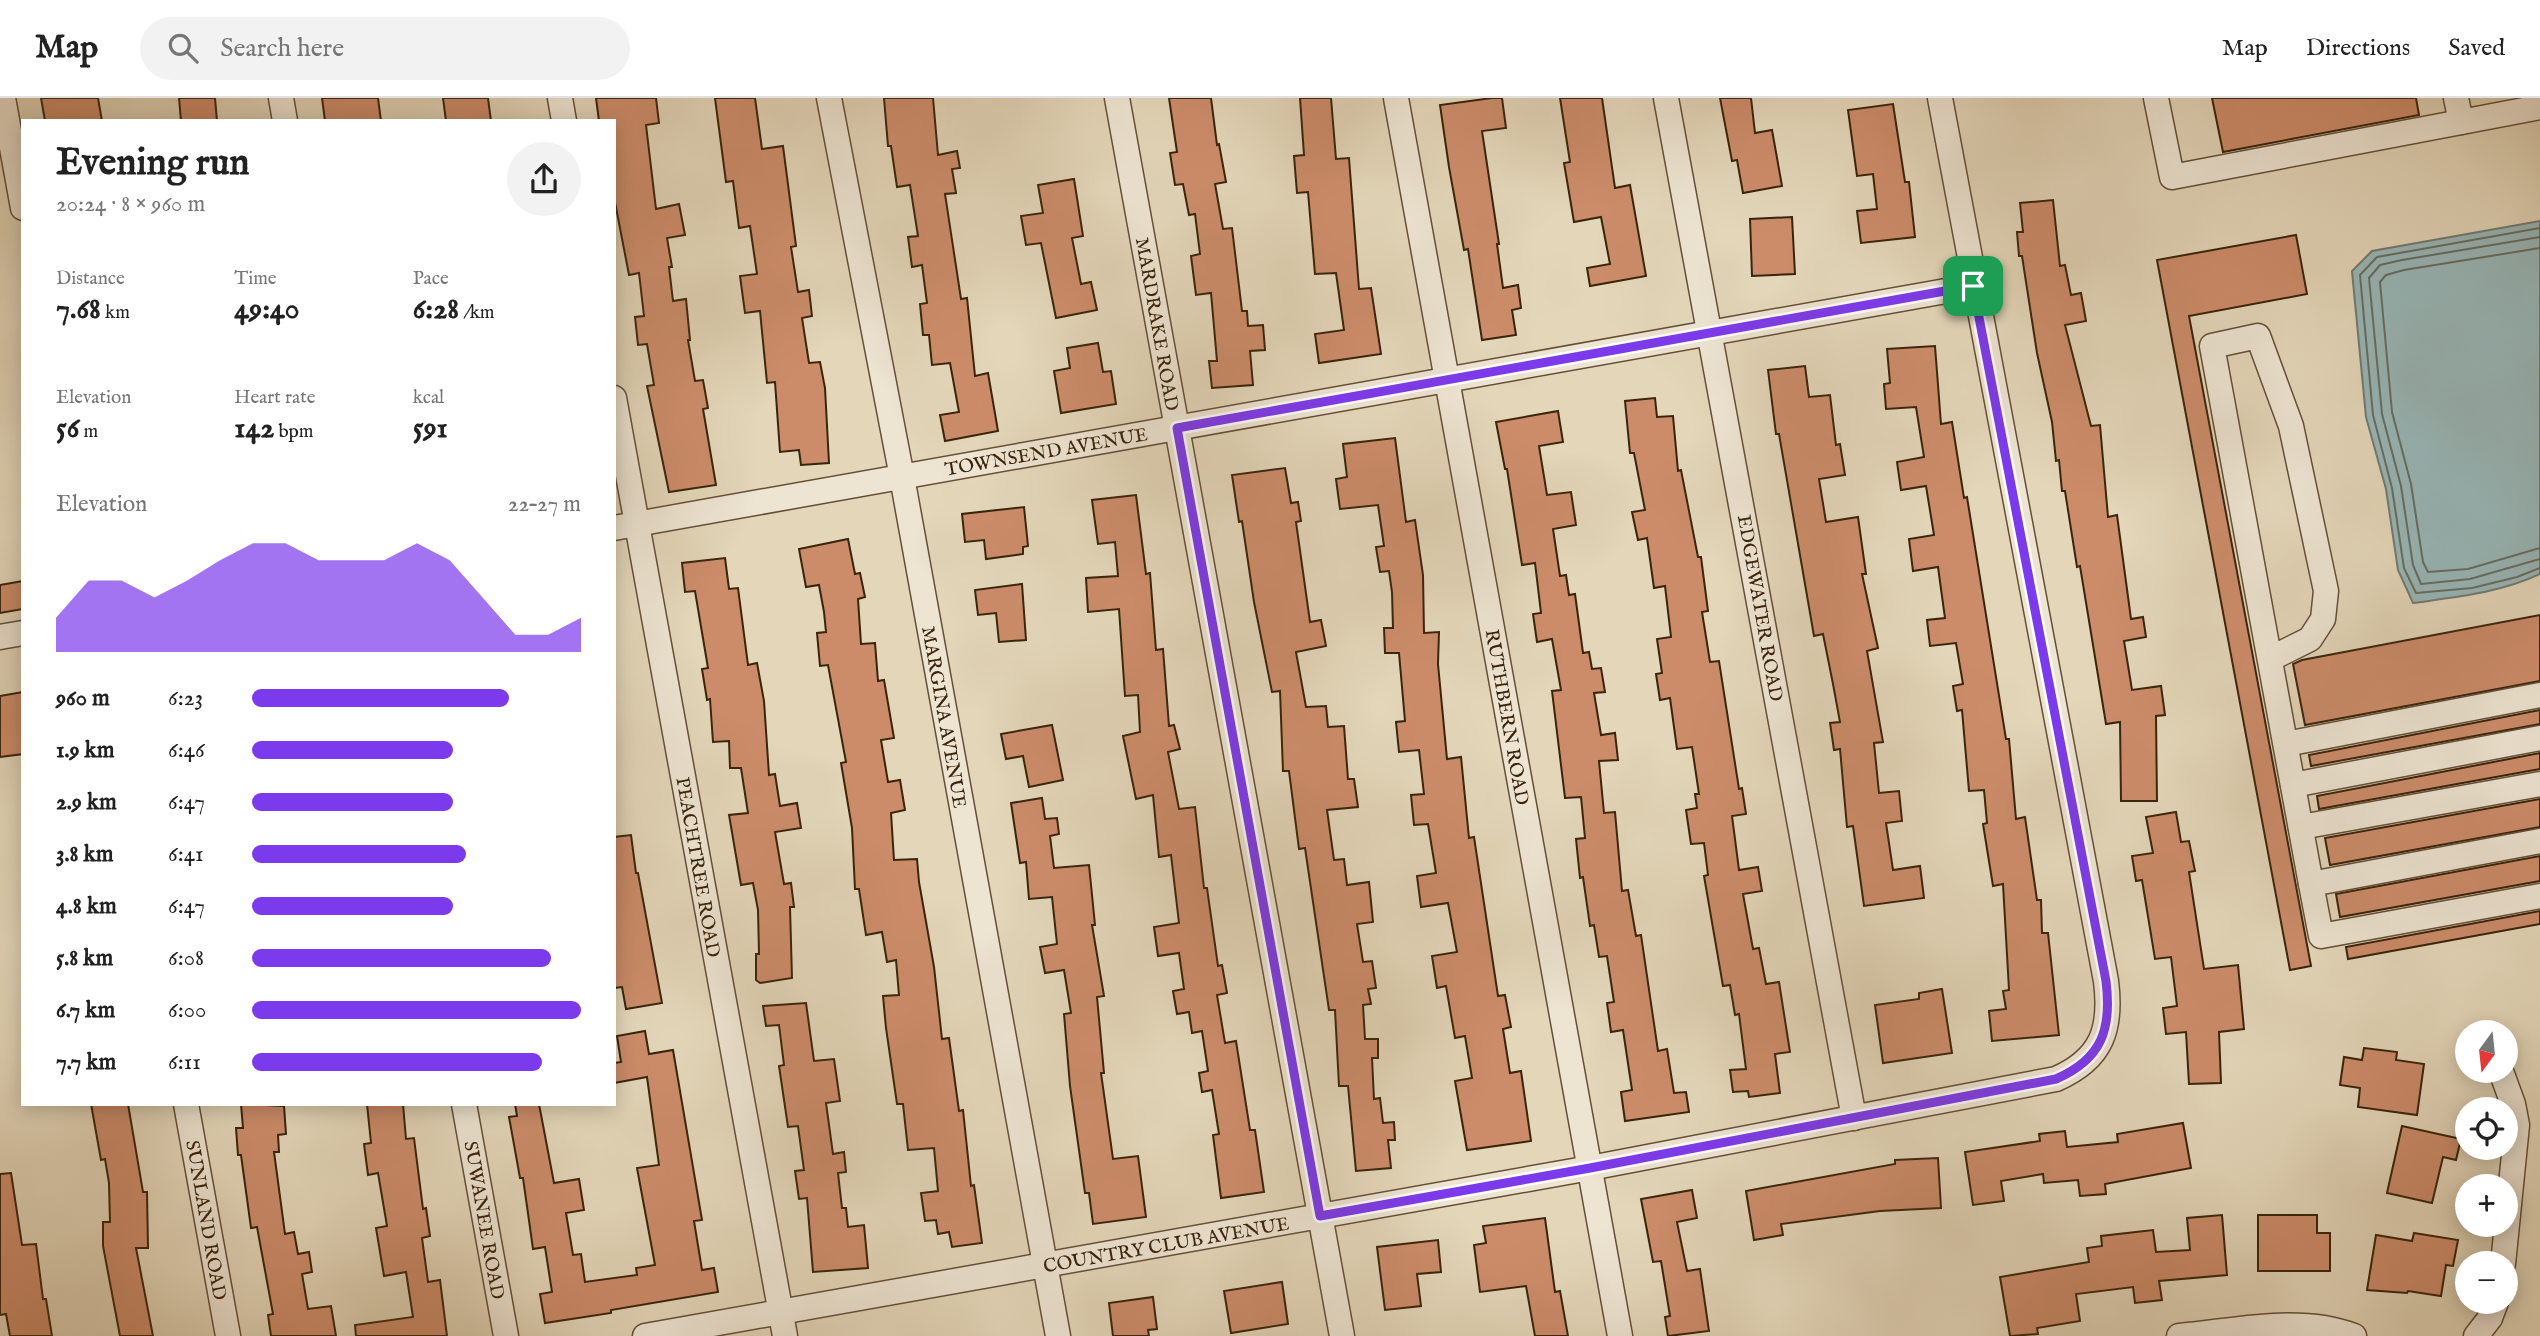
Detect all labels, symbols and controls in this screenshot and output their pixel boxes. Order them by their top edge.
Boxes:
search box [140,17,630,80]
text: Map [35,27,98,69]
icon: search [164,29,202,67]
text: Search here [220,32,344,65]
text: Map [2222,33,2268,64]
text: Directions [2306,33,2410,64]
text: Saved [2448,33,2505,64]
text: Evening run [56,140,250,188]
button: share [507,142,581,216]
text: 20:24 · 8 × 960 m [56,190,205,219]
street label: MARDRAKE ROAD [1129,236,1183,413]
pin [1943,256,2003,316]
text: Distance [56,267,125,291]
text: Time [234,267,277,291]
text: Pace [413,267,449,291]
icon: arrive [1954,267,1992,305]
text: 7.68 [56,291,101,329]
text: 49:40 [234,291,299,329]
text: 6:28 [413,291,459,329]
text: km [101,301,130,325]
text: /km [459,301,495,325]
text: Elevation [56,386,131,410]
text: Heart rate [234,386,315,410]
text: kcal [413,386,444,410]
text: 56 [56,410,79,448]
text: 142 [234,410,274,448]
text: 591 [413,410,448,448]
text: m [79,420,98,444]
text: bpm [274,420,314,444]
street label: TOWNSEND AVENUE [943,423,1150,483]
text: Elevation [56,490,147,519]
text: 22–27 m [508,490,581,519]
street label: EDGEWATER ROAD [1731,513,1787,704]
street label: MARGINA AVENUE [915,625,971,810]
street label: RUTHBERN ROAD [1479,627,1533,807]
text: 960 m [56,684,110,713]
text: 6:23 [168,684,203,713]
text: 1.9 km [56,736,115,765]
text: 6:46 [168,736,205,765]
street label: PEACHTREE ROAD [669,775,725,959]
text: 2.9 km [56,788,117,817]
text: 6:47 [168,788,205,817]
text: 3.8 km [56,840,114,869]
text: 6:41 [168,840,204,869]
text: 4.8 km [56,892,117,921]
text: 6:47 [168,892,205,921]
text: 5.8 km [56,944,113,973]
text: 6:08 [168,944,204,973]
text: 6.7 km [56,996,115,1025]
text: 6:00 [168,996,206,1025]
north arrow [2455,1020,2518,1083]
map controls [2455,1020,2518,1314]
text: 7.7 km [56,1048,116,1077]
text: 6:11 [168,1048,201,1077]
button: locate [2455,1097,2518,1160]
street label: SUNLAND ROAD [179,1139,231,1302]
street label: SUWANEE ROAD [457,1139,509,1301]
button: + [2455,1174,2518,1237]
street label: COUNTRY CLUB AVENUE [1041,1213,1291,1279]
button: − [2455,1251,2518,1314]

